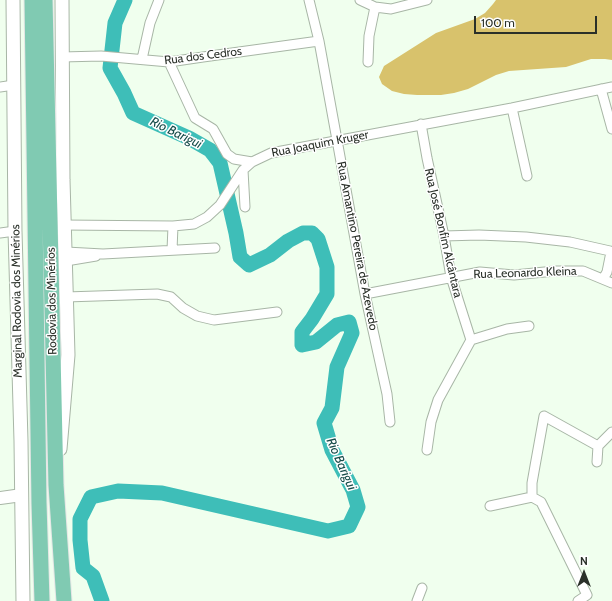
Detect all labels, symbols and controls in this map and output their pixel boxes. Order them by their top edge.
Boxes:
scale bar [476,8,599,34]
text: 100 m [481,15,515,30]
street label: Rua dos Cedros [163,44,243,68]
water label: Rio Barigui [148,114,204,152]
street label: Rua Joaquim Kruger [270,128,370,160]
street label: Rua Amantino Pereira de Azevedo [334,160,380,332]
street label: Rua José Bonfim Alcântara [421,167,465,299]
street label: Marginal Rodovia dos Minérios [8,224,26,378]
street label: Rodovia dos Minérios [44,247,60,355]
street label: Rua Leonardo Kleina [473,264,577,282]
water label: Rio Barigui [323,435,359,493]
north arrow [564,553,604,593]
text: N [580,554,588,568]

